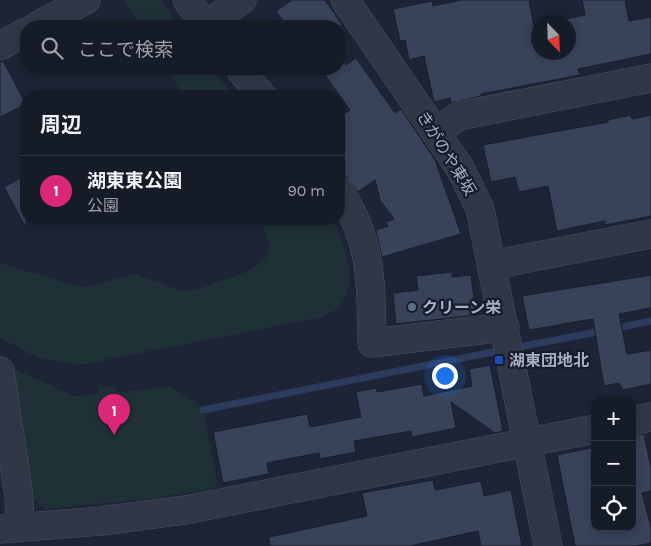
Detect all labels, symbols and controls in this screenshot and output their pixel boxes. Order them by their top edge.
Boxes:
north arrow [531,15,576,60]
search box [20,20,345,75]
icon: search [38,34,66,62]
text: ここで検索 [78,39,173,61]
street label: きがのや東坂 [413,108,480,199]
text: 周辺 [40,113,82,137]
text: 湖東東公園 [87,170,182,192]
text: 1 [53,181,59,200]
text: 90 m [287,181,325,200]
text: 公園 [87,196,119,215]
place label: クリーン栄 [422,298,501,317]
marker: クリーン栄 [406,301,418,313]
place label: 湖東団地北 [509,351,589,370]
marker: 湖東団地北 [493,354,505,366]
your location [432,363,458,389]
pin: 1 [98,394,130,435]
map controls [591,396,636,531]
button: + [591,396,636,441]
button: − [591,441,636,486]
button: locate [591,486,636,531]

